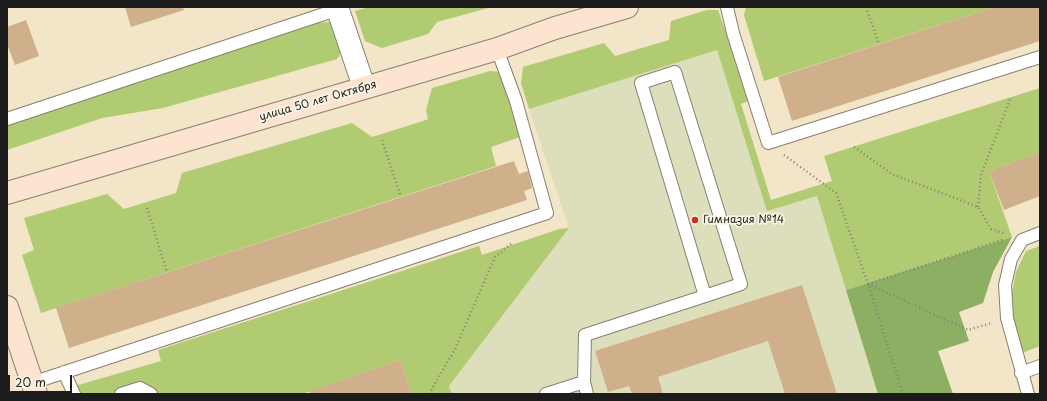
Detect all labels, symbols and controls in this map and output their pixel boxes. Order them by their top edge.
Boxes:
street label: улица 50 лет Октября [258,78,378,124]
place label: Гимназия №14 [703,213,784,227]
marker: Гимназия №14 [690,215,700,225]
scale bar [10,367,74,393]
text: 20 m [15,373,46,391]

